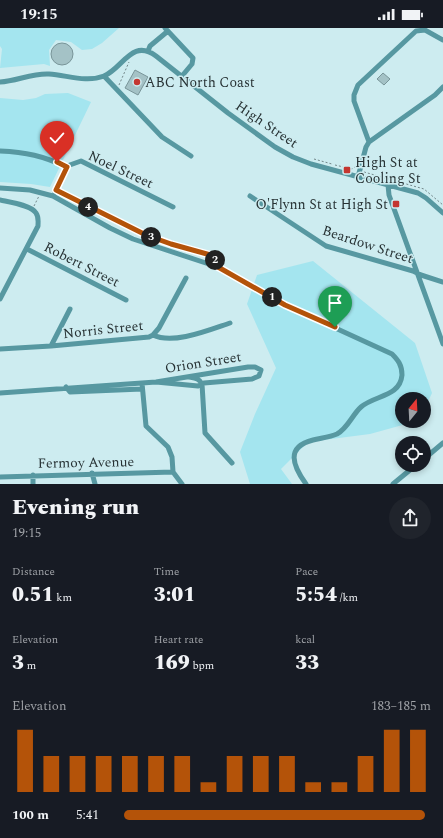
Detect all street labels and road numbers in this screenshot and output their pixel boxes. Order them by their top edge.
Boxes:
street label: High Street [231,96,302,153]
street label: Noel Street [85,145,157,194]
street label: Beardow Street [320,220,416,269]
street label: Robert Street [40,236,123,292]
street label: Norris Street [62,315,144,344]
street label: Orion Street [163,346,243,379]
street label: Fermoy Avenue [38,451,135,474]

